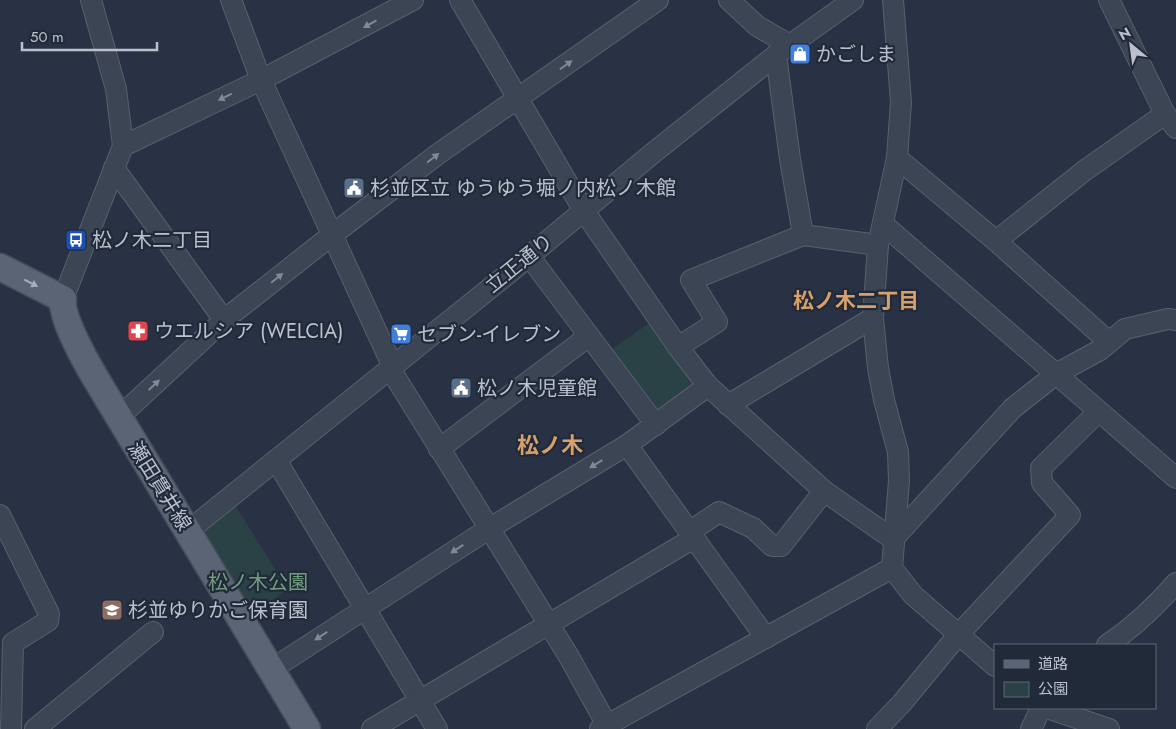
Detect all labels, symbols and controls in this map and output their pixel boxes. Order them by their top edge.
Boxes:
one-way arrow [363,19,377,28]
scale bar [22,20,158,52]
north arrow [1106,20,1156,70]
text: N [1115,22,1134,45]
text: 50 m [30,26,64,48]
place label: かごしま [816,40,896,69]
shop icon: かごしま [788,42,812,66]
one-way arrow [560,60,573,70]
one-way arrow [218,93,232,101]
one-way arrow [426,153,440,163]
place label: 杉並区立 ゆうゆう堀ノ内松ノ木館 [370,174,676,203]
public building icon: 杉並区立 ゆうゆう堀ノ内松ノ木館 [342,176,366,200]
place label: 松ノ木二丁目 [92,226,212,255]
street label: 立正通り [479,227,560,300]
bus stop icon: 松ノ木二丁目 [64,228,88,252]
one-way arrow [270,273,283,284]
one-way arrow [24,279,38,287]
district label: 松ノ木二丁目 [793,286,919,316]
place label: ウエルシア (WELCIA) [154,317,343,346]
pharmacy icon: ウエルシア (WELCIA) [126,319,150,343]
place label: セブン-イレブン [417,320,561,349]
supermarket icon: セブン-イレブン [389,322,413,346]
place label: 松ノ木児童館 [477,374,597,403]
public building icon: 松ノ木児童館 [449,376,473,400]
one-way arrow [148,379,160,391]
district label: 松ノ木 [517,429,583,461]
street label: 瀬田貫井線 [121,436,198,536]
one-way arrow [590,459,603,468]
one-way arrow [451,544,464,553]
park label: 松ノ木公園 [208,568,308,597]
place label: 杉並ゆりかご保育園 [128,596,308,625]
school or university icon: 杉並ゆりかご保育園 [100,598,124,622]
one-way arrow [314,632,327,641]
legend [994,644,1156,709]
text: 道路 [1038,653,1068,675]
text: 公園 [1038,678,1068,700]

